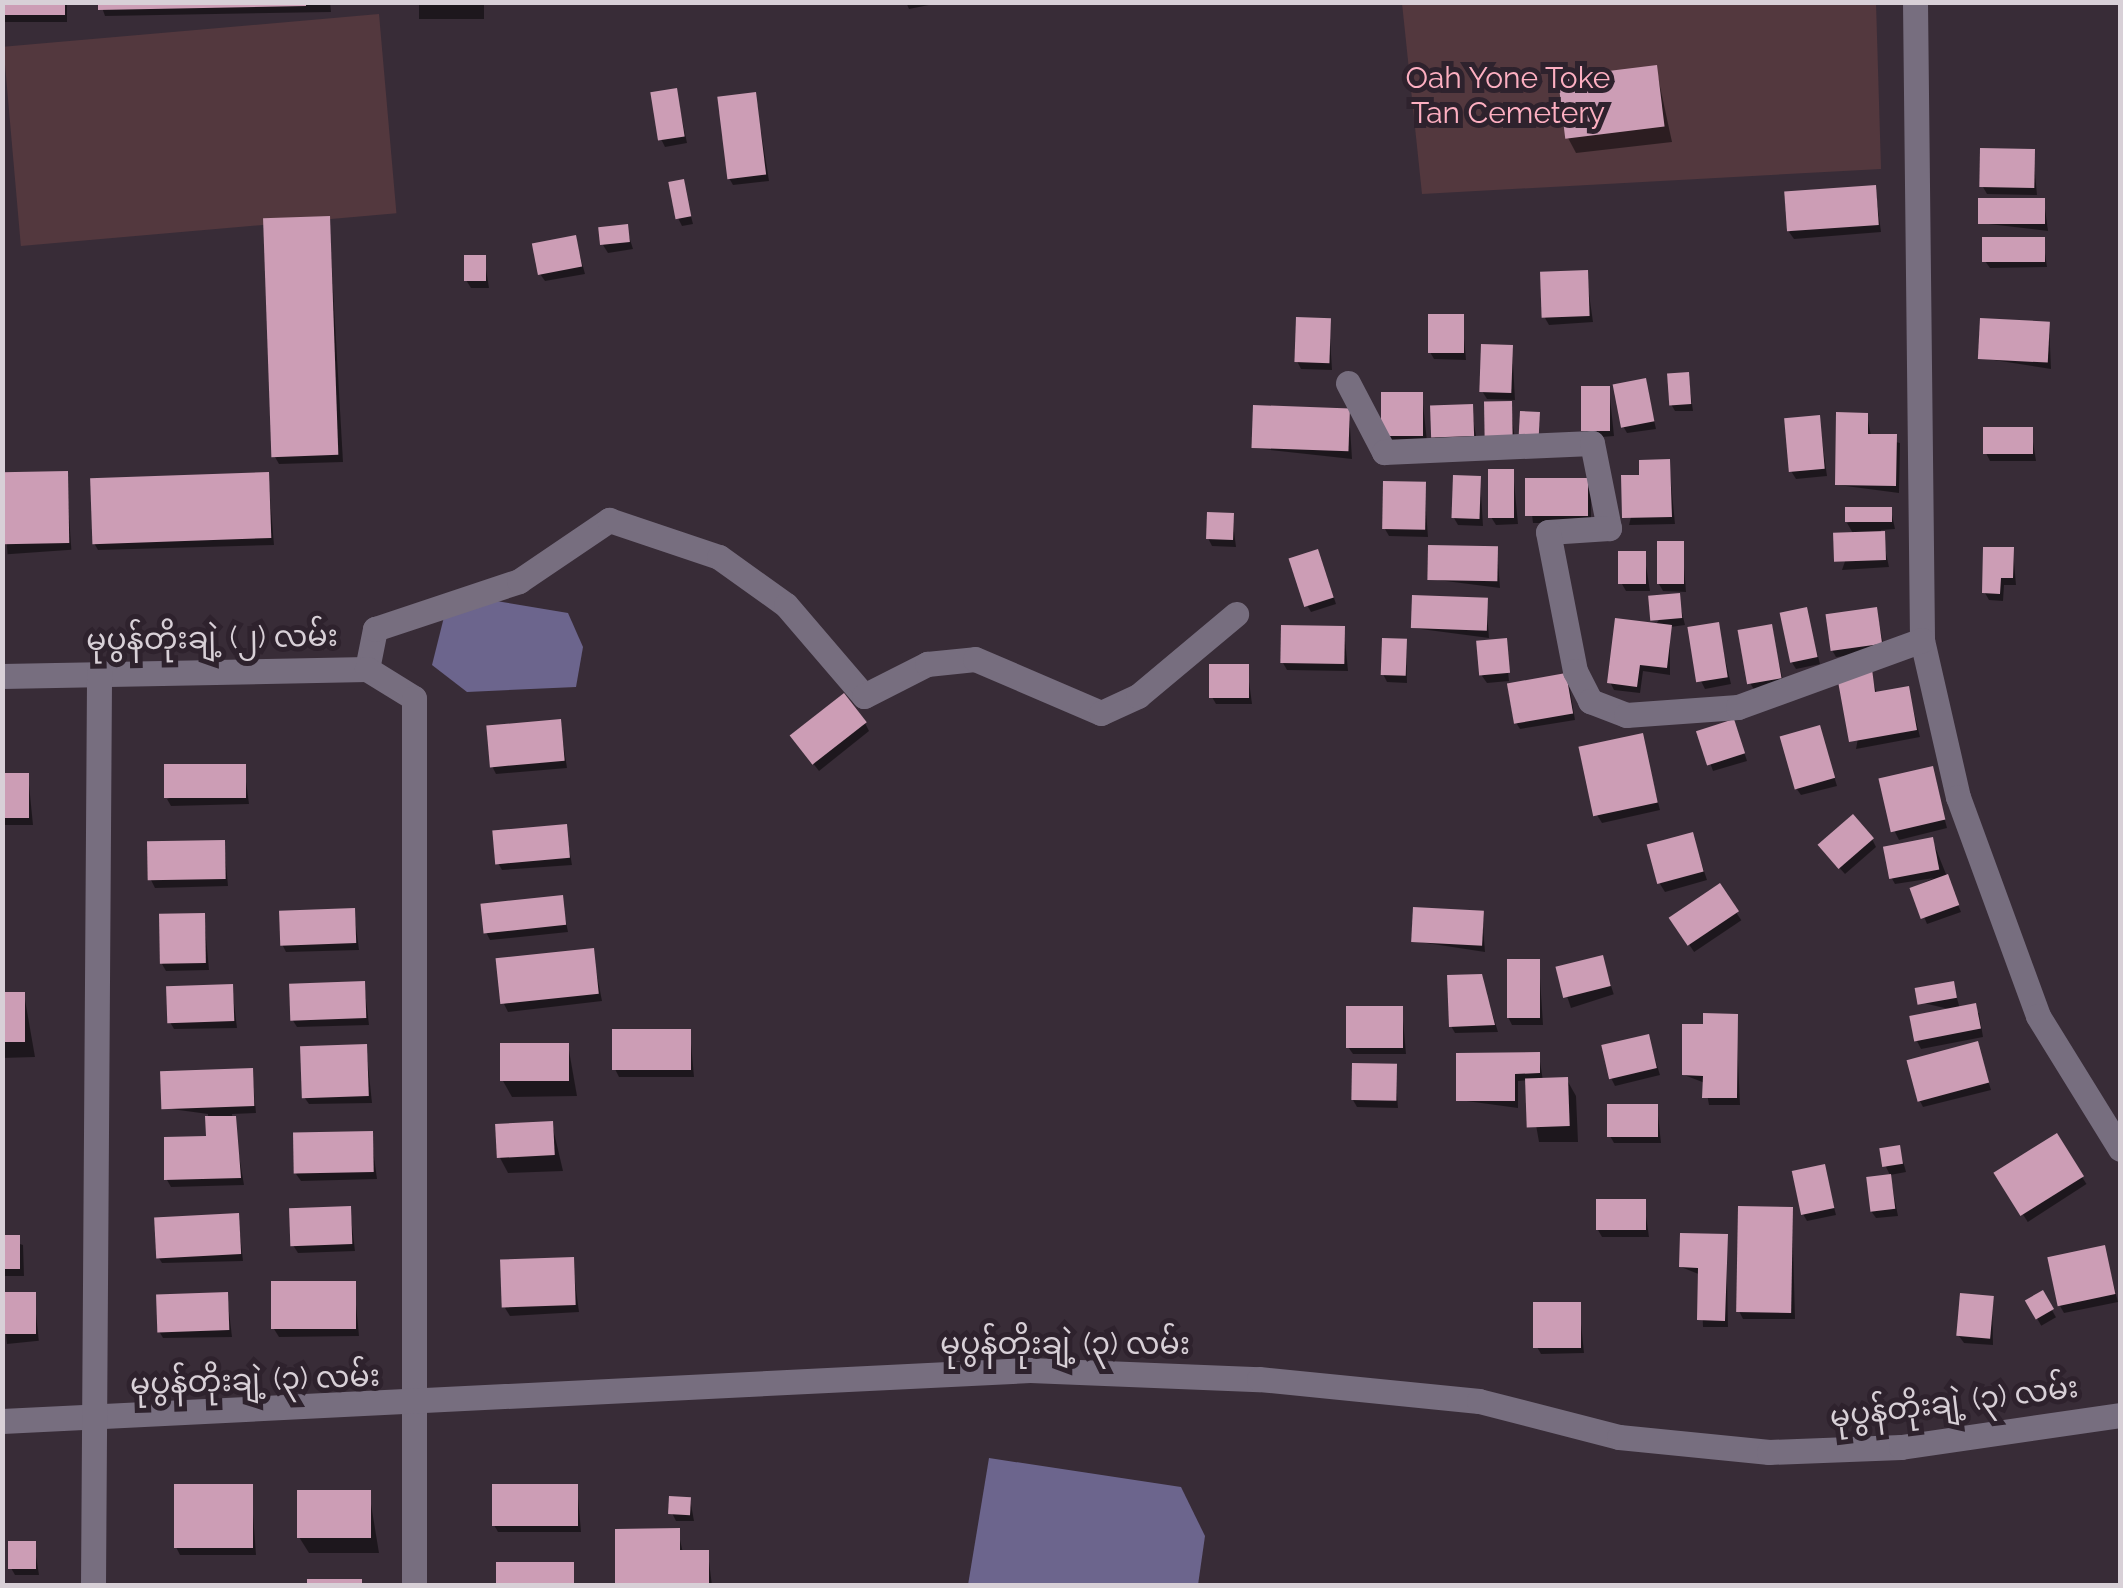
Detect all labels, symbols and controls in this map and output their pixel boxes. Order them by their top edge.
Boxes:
park label: Oah Yone Toke Tan Cemetery [1405,60,1611,130]
street label: မုပွန်တိုးချဲ့ (၂) လမ်း [86,618,338,658]
street label: မုပွန်တိုးချဲ့ (၃) လမ်း [940,1326,1190,1362]
street label: မုပွန်တိုးချဲ့ (၃) လမ်း [129,1358,381,1402]
street label: မုပွန်တိုးချဲ့ (၃) လမ်း [1828,1369,2080,1435]

